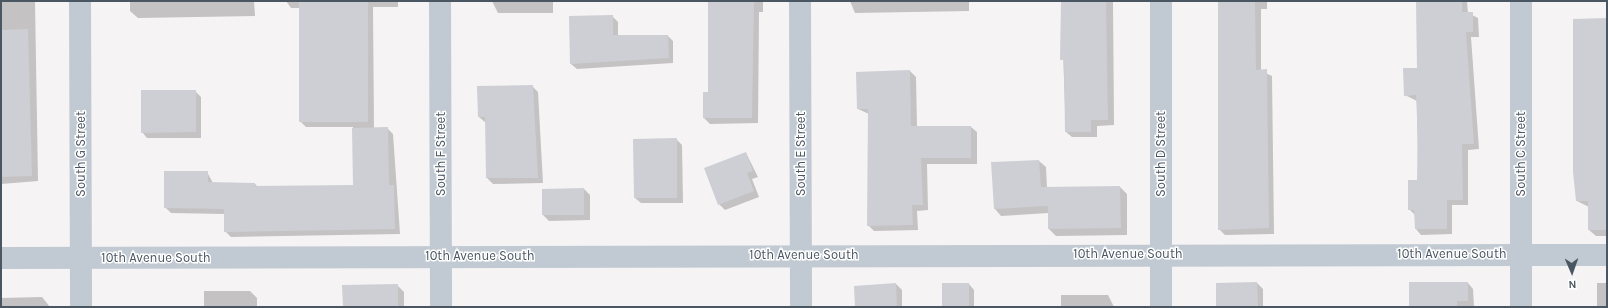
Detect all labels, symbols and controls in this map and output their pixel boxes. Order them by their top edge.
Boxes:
street label: South G Street [73,111,89,197]
street label: South D Street [1153,111,1169,197]
street label: South C Street [1513,111,1529,197]
street label: South F Street [433,112,449,196]
street label: South E Street [793,112,809,196]
street label: 10th Avenue South [1073,246,1183,262]
street label: 10th Avenue South [1397,246,1507,262]
street label: 10th Avenue South [749,247,859,263]
street label: 10th Avenue South [425,248,535,264]
street label: 10th Avenue South [101,250,211,266]
north arrow [1552,252,1592,292]
text: N [1568,278,1577,291]

